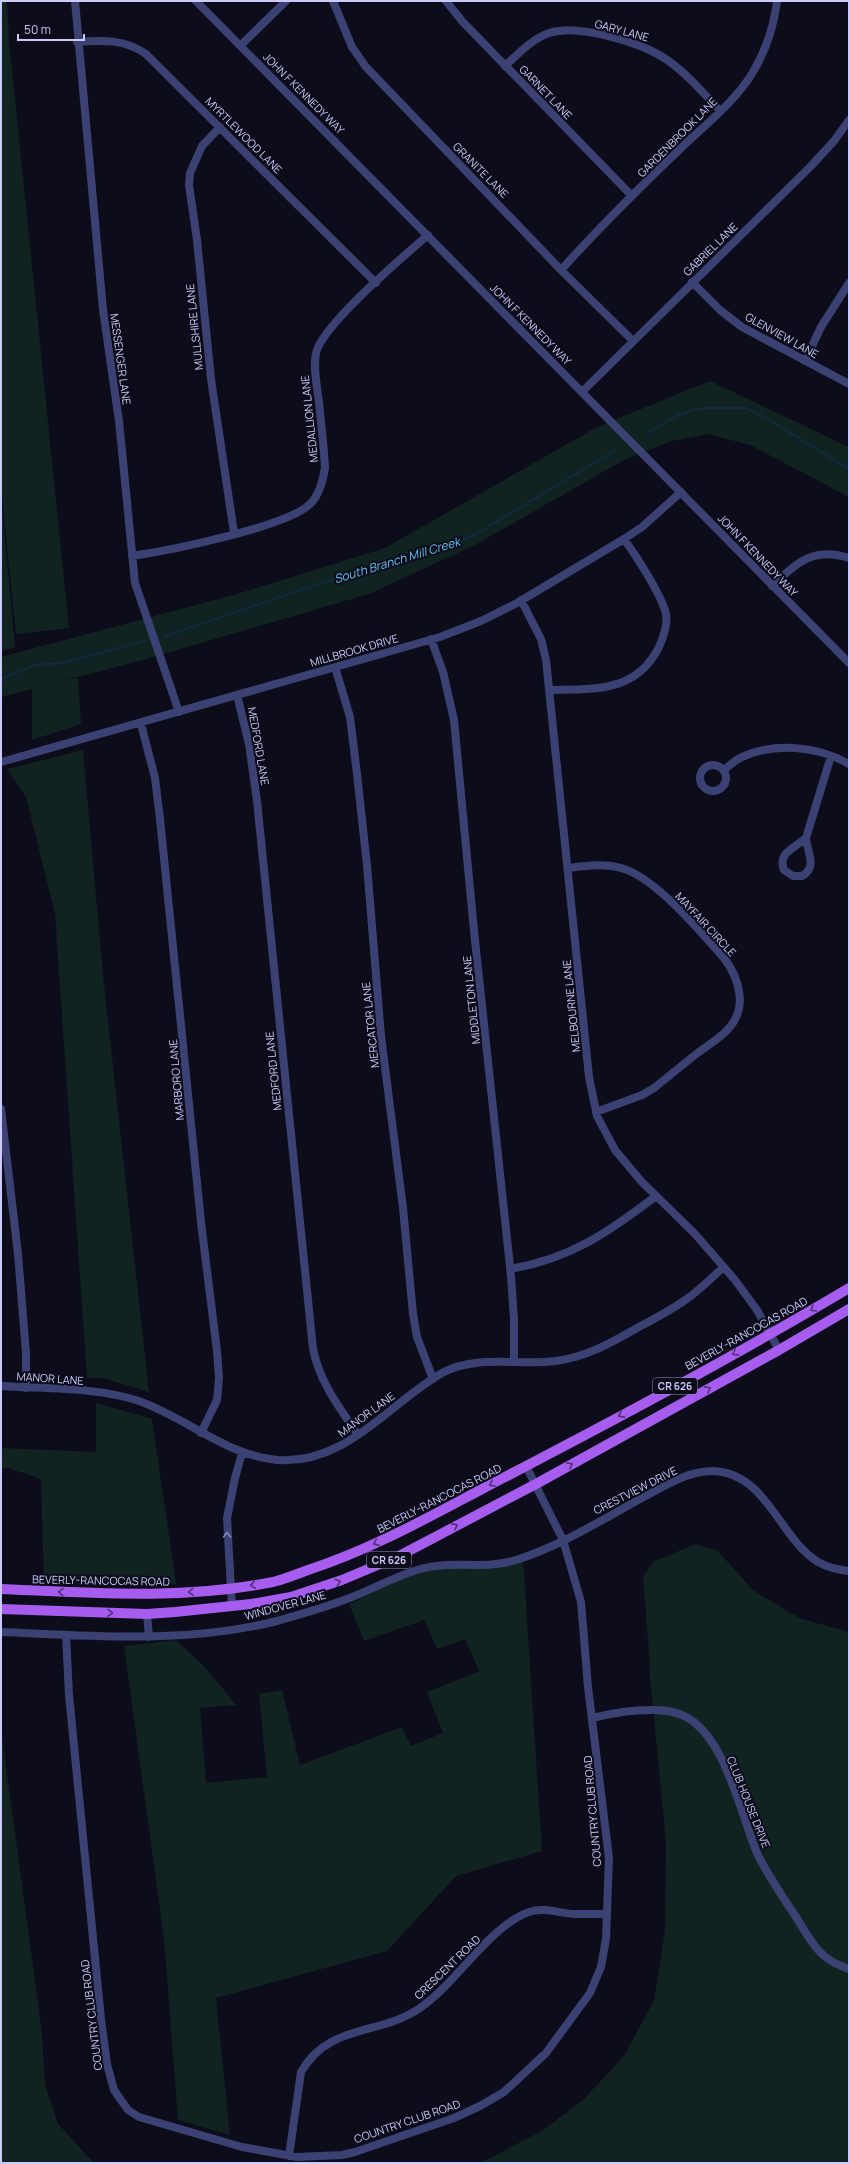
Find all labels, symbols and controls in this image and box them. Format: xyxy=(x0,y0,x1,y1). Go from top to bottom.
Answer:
scale bar xyxy=(18,16,84,42)
street label: GARY LANE xyxy=(593,16,651,44)
text: 50 m xyxy=(24,21,51,38)
street label: JOHN F KENNEDY WAY xyxy=(260,49,348,137)
street label: GARNET LANE xyxy=(516,62,576,122)
street label: MYRTLEWOOD LANE xyxy=(202,93,286,177)
street label: GARDENBROOK LANE xyxy=(634,94,720,180)
street label: GRANITE LANE xyxy=(450,139,512,201)
street label: GABRIEL LANE xyxy=(679,219,741,279)
street label: JOHN F KENNEDY WAY xyxy=(487,280,575,368)
street label: MULLSHIRE LANE xyxy=(182,283,206,371)
street label: GLENVIEW LANE xyxy=(743,309,821,361)
street label: MESSENGER LANE xyxy=(107,312,135,406)
street label: MEDALLION LANE xyxy=(297,375,321,463)
street label: JOHN F KENNEDY WAY xyxy=(715,511,802,600)
water label: South Branch Mill Creek xyxy=(332,532,464,587)
street label: MILLBROOK DRIVE xyxy=(308,630,400,670)
street label: MEDFORD LANE xyxy=(245,706,273,786)
street label: MAYFAIR CIRCLE xyxy=(672,889,740,959)
street label: MIDDLETON LANE xyxy=(459,955,483,1045)
street label: MELBOURNE LANE xyxy=(559,959,583,1053)
street label: MERCATOR LANE xyxy=(358,981,382,1069)
street label: MEDFORD LANE xyxy=(261,1031,285,1111)
street label: MARBORO LANE xyxy=(165,1039,187,1121)
street label: BEVERLY-RANCOCAS ROAD xyxy=(682,1293,810,1373)
one-way arrow xyxy=(810,1304,817,1312)
one-way arrow xyxy=(732,1348,740,1356)
street label: MANOR LANE xyxy=(16,1368,84,1388)
road number: CR 626 xyxy=(653,1378,697,1394)
one-way arrow xyxy=(704,1387,712,1394)
street label: MANOR LANE xyxy=(334,1388,398,1440)
one-way arrow xyxy=(618,1410,625,1418)
street label: BEVERLY-RANCOCAS ROAD xyxy=(374,1460,504,1536)
one-way arrow xyxy=(566,1462,573,1470)
street label: CRESTVIEW DRIVE xyxy=(591,1462,679,1518)
one-way arrow xyxy=(488,1479,496,1487)
one-way arrow xyxy=(451,1523,458,1531)
one-way arrow xyxy=(223,1532,231,1538)
one-way arrow xyxy=(373,1539,380,1547)
road number: CR 626 xyxy=(367,1552,411,1568)
street label: BEVERLY-RANCOCAS ROAD xyxy=(32,1571,170,1589)
one-way arrow xyxy=(334,1578,341,1586)
one-way arrow xyxy=(250,1580,256,1589)
street label: WINDOVER LANE xyxy=(243,1587,327,1623)
one-way arrow xyxy=(58,1588,64,1596)
one-way arrow xyxy=(188,1588,194,1597)
one-way arrow xyxy=(107,1608,113,1617)
street label: CLUB HOUSE DRIVE xyxy=(724,1754,774,1850)
street label: COUNTRY CLUB ROAD xyxy=(580,1755,604,1867)
street label: CRESCENT ROAD xyxy=(411,1931,483,2003)
street label: COUNTRY CLUB ROAD xyxy=(77,1959,105,2071)
street label: COUNTRY CLUB ROAD xyxy=(352,2096,462,2146)

